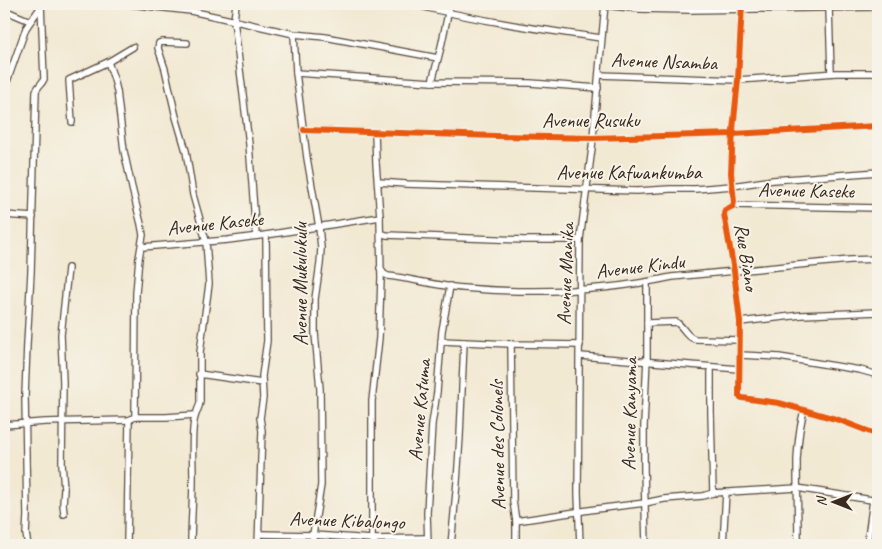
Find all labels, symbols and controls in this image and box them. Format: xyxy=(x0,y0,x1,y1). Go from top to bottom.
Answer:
street label: Avenue Nsamba xyxy=(610,47,719,76)
street label: Avenue Rusuku xyxy=(542,108,641,133)
street label: Avenue Kafwankumba xyxy=(556,160,703,185)
street label: Avenue Kaseke xyxy=(758,177,856,204)
street label: Avenue Kaseke xyxy=(166,206,265,241)
street label: Avenue Mukulukulu xyxy=(288,221,313,346)
street label: Avenue Manika xyxy=(551,221,580,326)
street label: Rue Biano xyxy=(729,222,764,294)
street label: Avenue Kindu xyxy=(594,248,687,284)
street label: Avenue Katuma xyxy=(403,356,437,462)
street label: Avenue Kanyama xyxy=(616,356,643,471)
street label: Avenue des Colonels xyxy=(484,378,511,510)
north arrow xyxy=(810,476,860,526)
text: N xyxy=(813,495,830,506)
street label: Avenue Kibalongo xyxy=(289,506,406,535)

